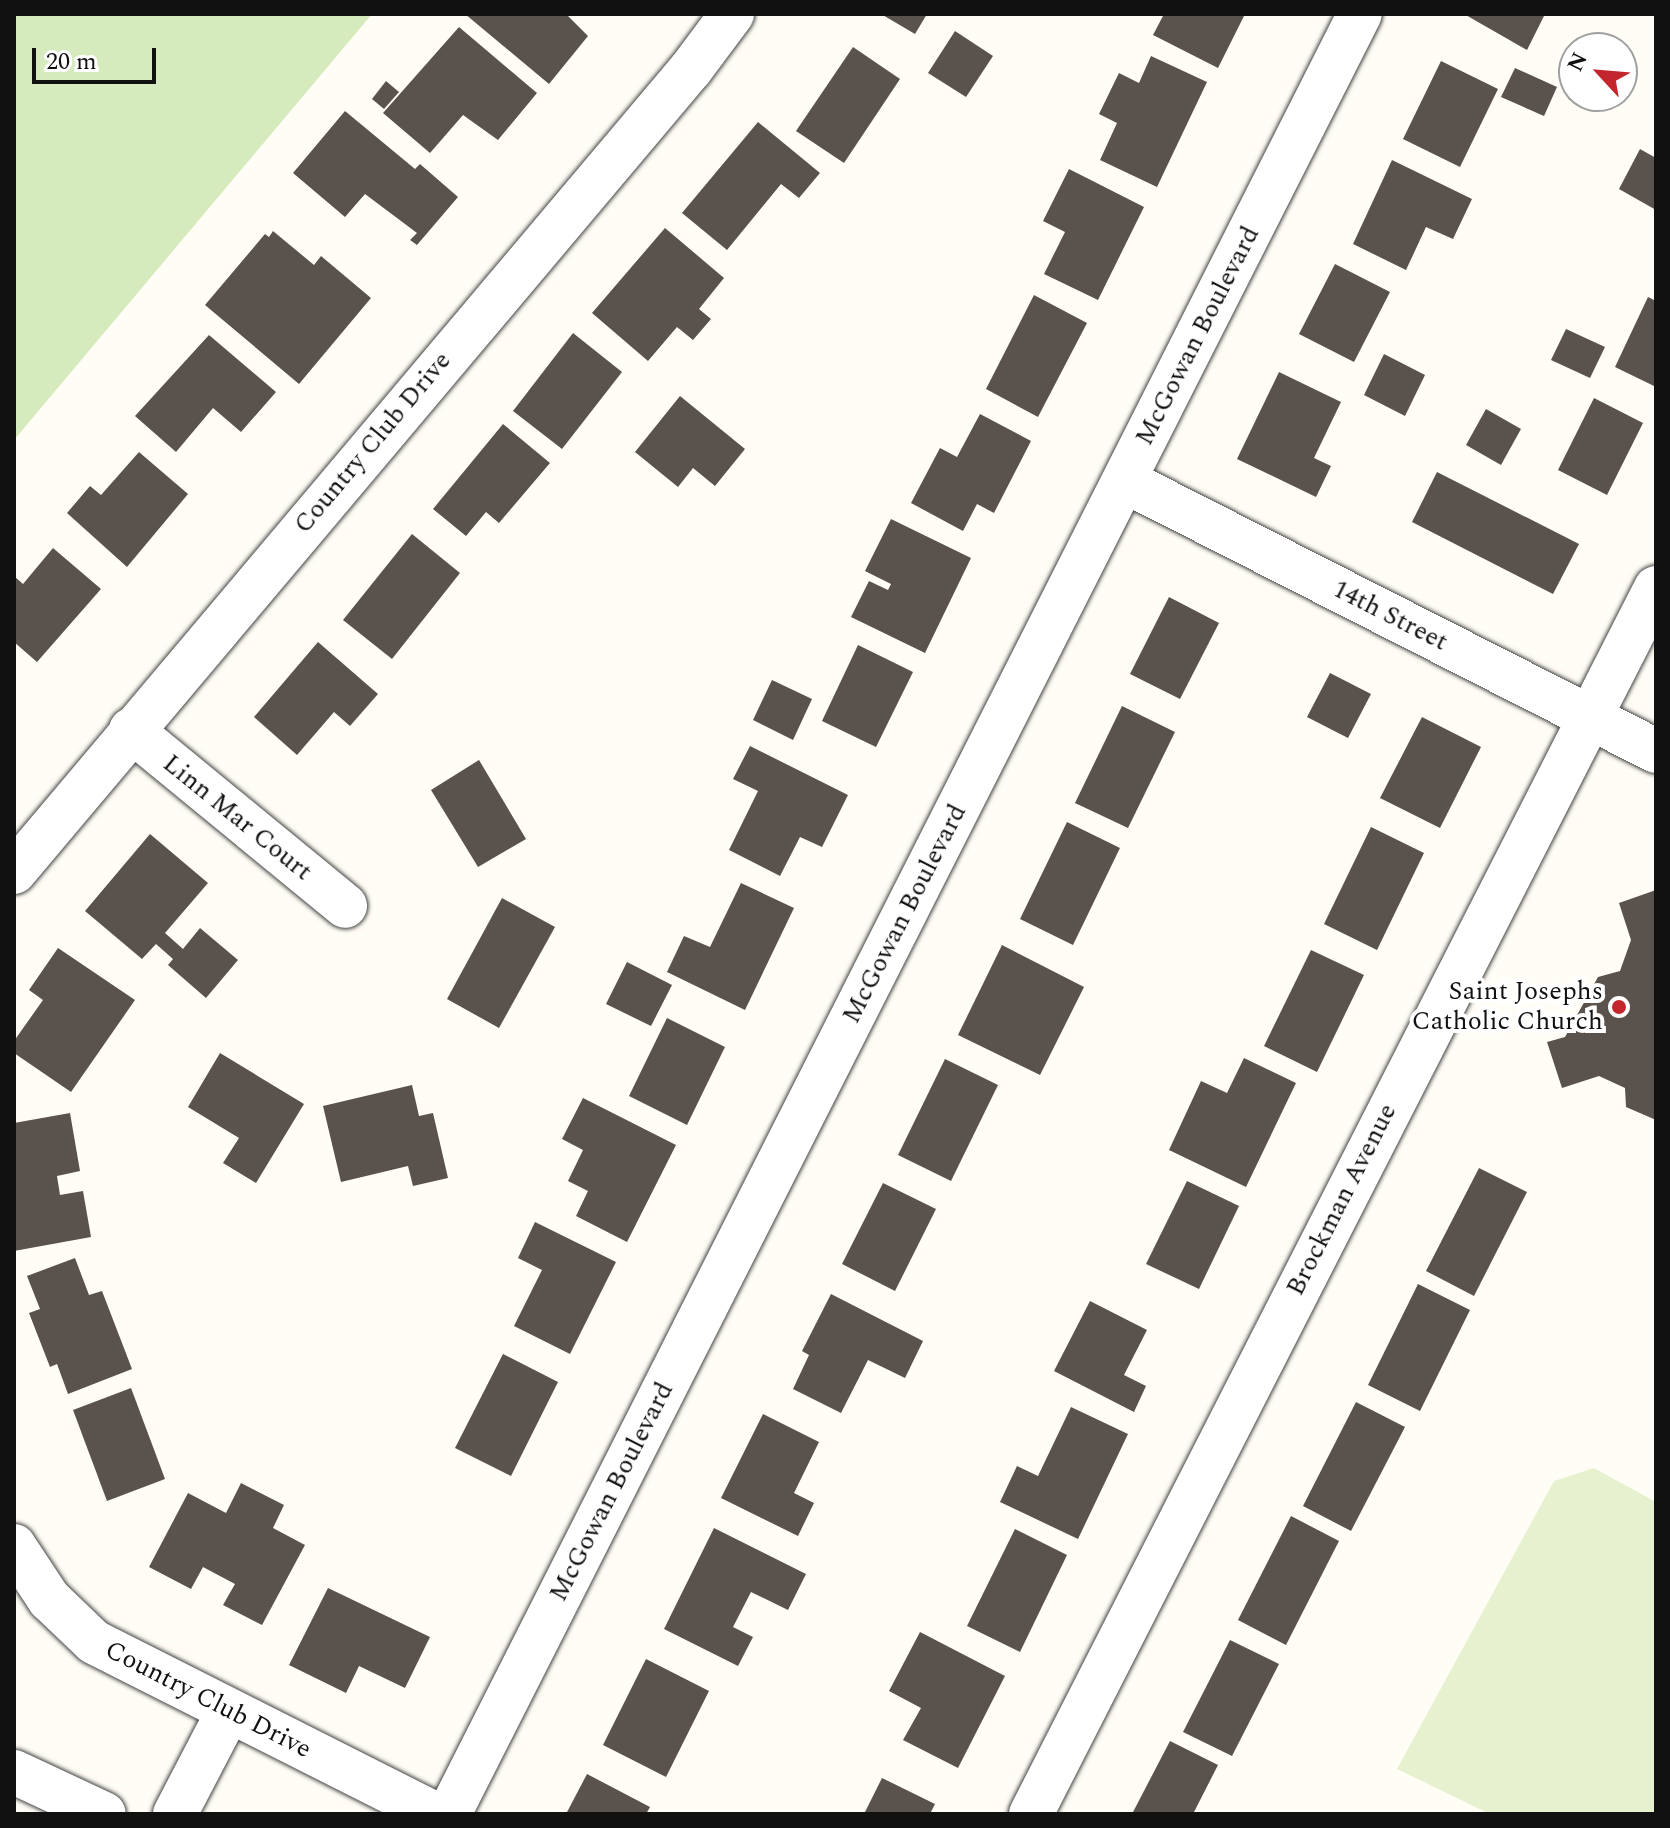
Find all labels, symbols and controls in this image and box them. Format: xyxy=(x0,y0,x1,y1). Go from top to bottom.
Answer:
scale bar xyxy=(36,32,160,82)
north arrow xyxy=(1558,32,1638,112)
text: 20 m xyxy=(46,44,97,80)
text: N xyxy=(1559,47,1597,77)
street label: McGowan Boulevard xyxy=(1129,221,1267,451)
street label: Country Club Drive xyxy=(288,346,458,540)
street label: 14th Street xyxy=(1327,574,1453,658)
street label: Linn Mar Court xyxy=(156,748,318,888)
street label: McGowan Boulevard xyxy=(836,799,974,1029)
place label: Saint Josephs Catholic Church xyxy=(1412,976,1603,1038)
marker: Saint Josephs Catholic Church xyxy=(1610,998,1628,1016)
street label: Brockman Avenue xyxy=(1280,1099,1404,1301)
street label: McGowan Boulevard xyxy=(543,1377,681,1607)
street label: Country Club Drive xyxy=(100,1635,316,1765)

